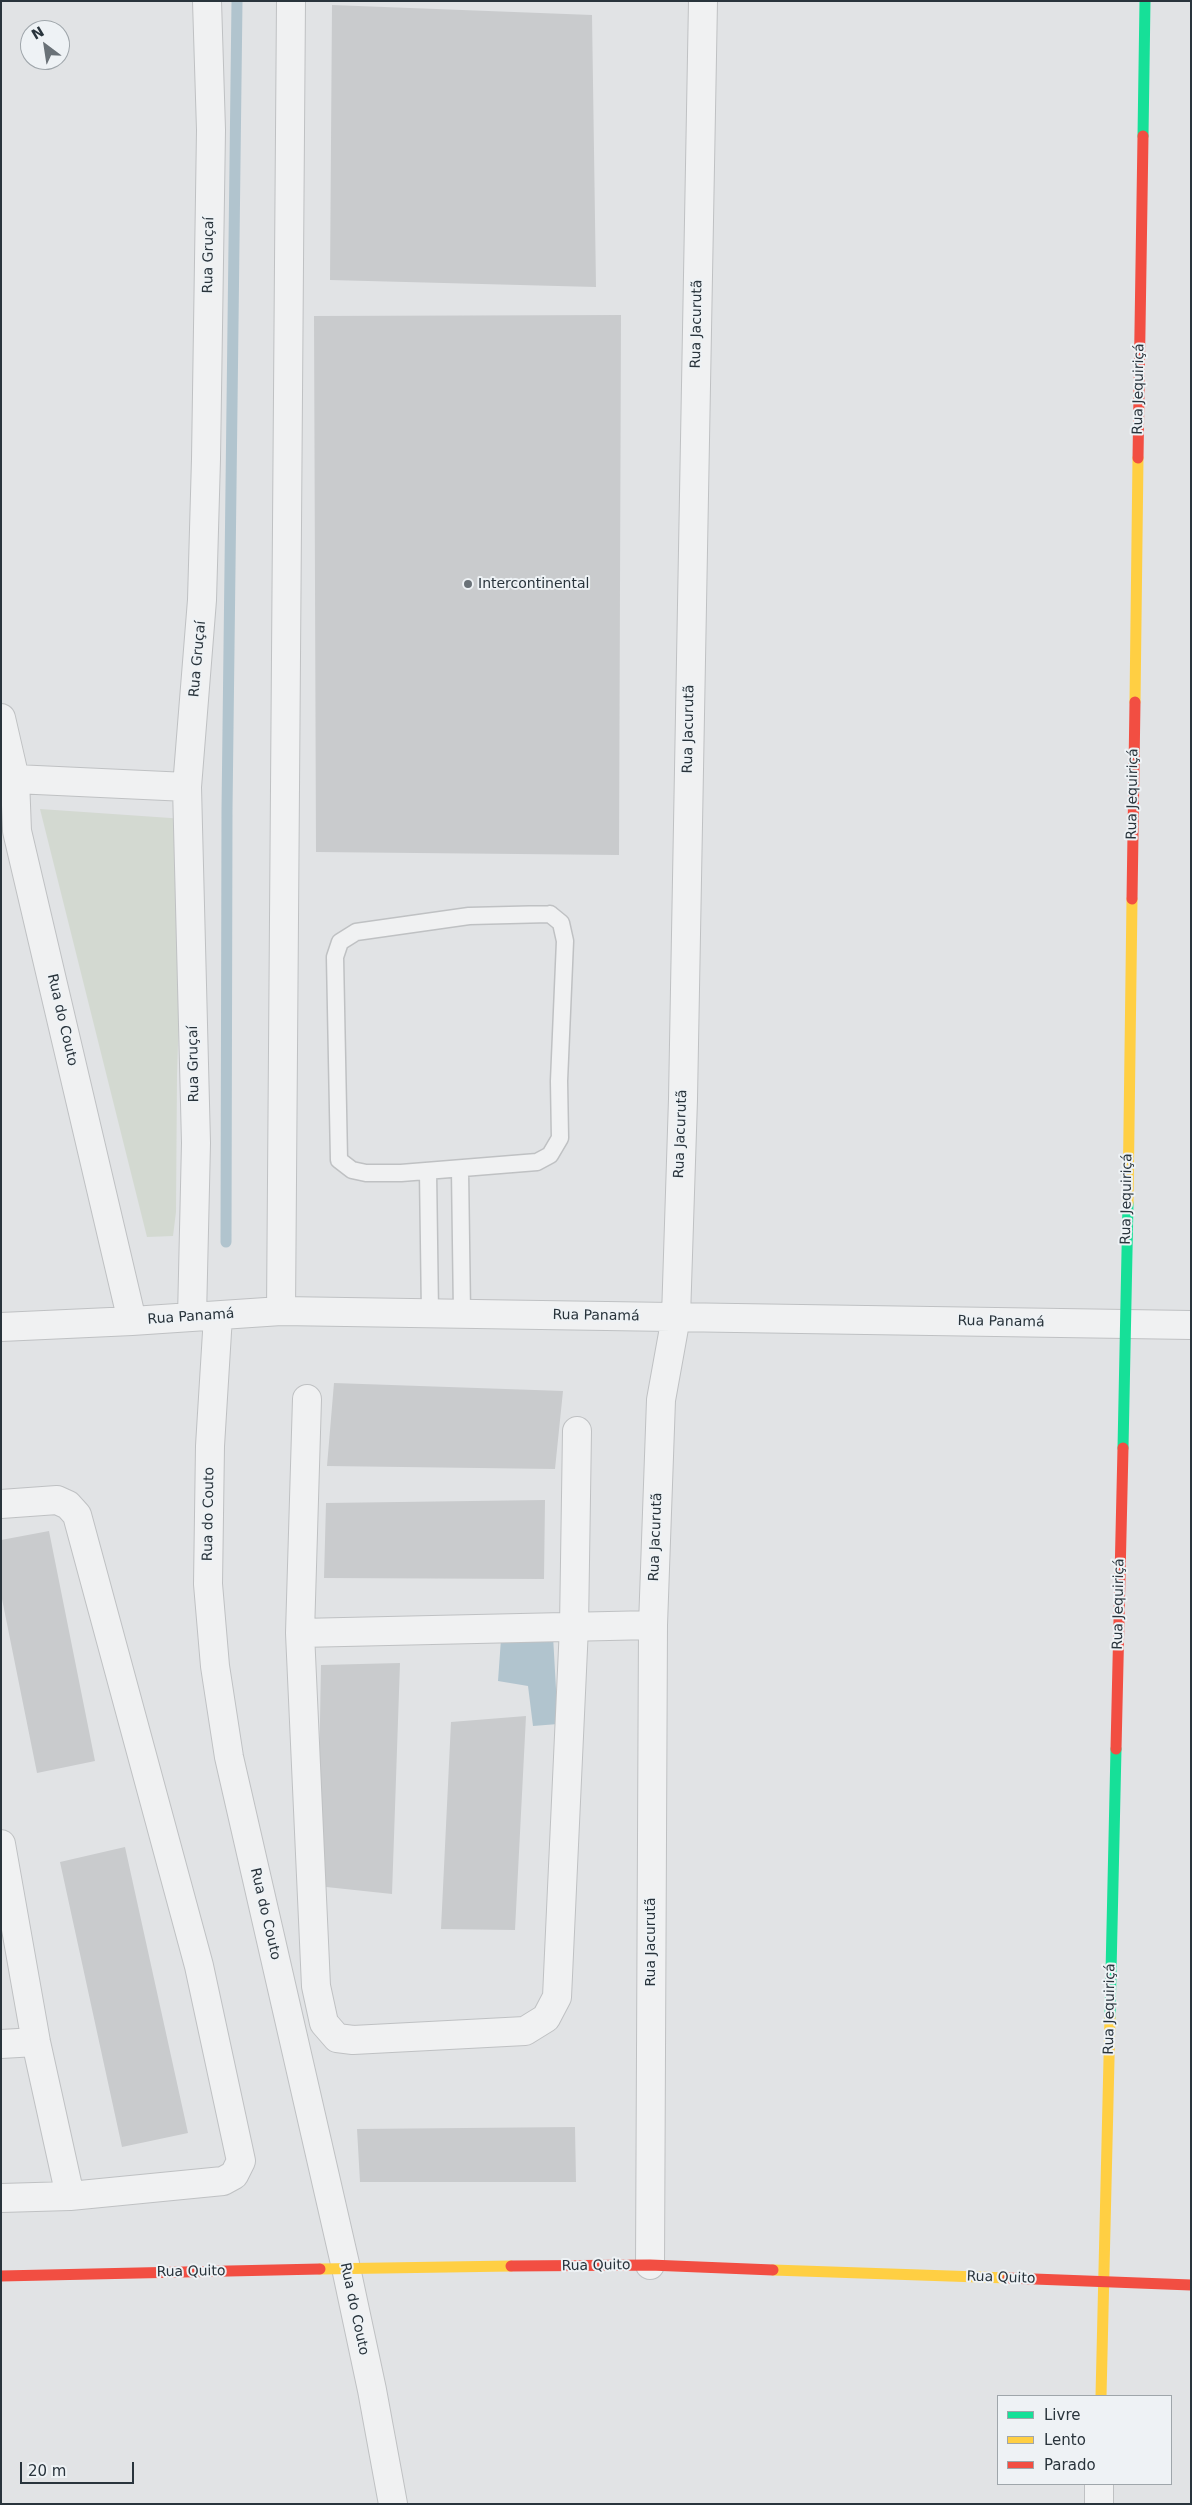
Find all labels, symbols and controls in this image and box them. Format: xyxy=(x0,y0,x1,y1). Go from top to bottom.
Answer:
north arrow xyxy=(20,20,70,70)
text: N xyxy=(29,23,47,43)
street label: Rua Gruçaí xyxy=(200,217,218,293)
street label: Rua Jacurutã xyxy=(688,279,706,369)
street label: Rua Jequiriçá xyxy=(1130,343,1148,435)
place label: Intercontinental xyxy=(478,576,589,592)
marker: Intercontinental xyxy=(462,578,474,590)
street label: Rua Gruçaí xyxy=(186,620,210,698)
street label: Rua Jacurutã xyxy=(680,684,698,774)
street label: Rua Jequiriçá xyxy=(1124,748,1142,840)
street label: Rua do Couto xyxy=(43,972,81,1068)
street label: Rua Gruçaí xyxy=(185,1026,203,1102)
street label: Rua Jacurutã xyxy=(671,1089,691,1179)
street label: Rua Jequiriçá xyxy=(1118,1153,1136,1245)
street label: Rua Panamá xyxy=(147,1306,235,1328)
street label: Rua Panamá xyxy=(552,1307,640,1325)
street label: Rua Panamá xyxy=(957,1313,1045,1331)
street label: Rua do Couto xyxy=(200,1467,218,1561)
street label: Rua Jacurutã xyxy=(646,1492,666,1582)
street label: Rua Jequiriçá xyxy=(1110,1558,1128,1650)
street label: Rua do Couto xyxy=(246,1866,284,1962)
street label: Rua Jacurutã xyxy=(643,1898,659,1986)
street label: Rua Jequiriçá xyxy=(1101,1963,1119,2055)
street label: Rua Quito xyxy=(561,2257,631,2275)
street label: Rua do Couto xyxy=(336,2261,372,2357)
street label: Rua Quito xyxy=(156,2263,226,2281)
street label: Rua Quito xyxy=(966,2268,1036,2288)
legend xyxy=(997,2395,1172,2485)
text: Livre xyxy=(1044,2406,1080,2424)
text: Lento xyxy=(1044,2431,1086,2449)
scale bar xyxy=(22,2452,136,2484)
text: Parado xyxy=(1044,2456,1096,2474)
text: 20 m xyxy=(28,2462,66,2480)

